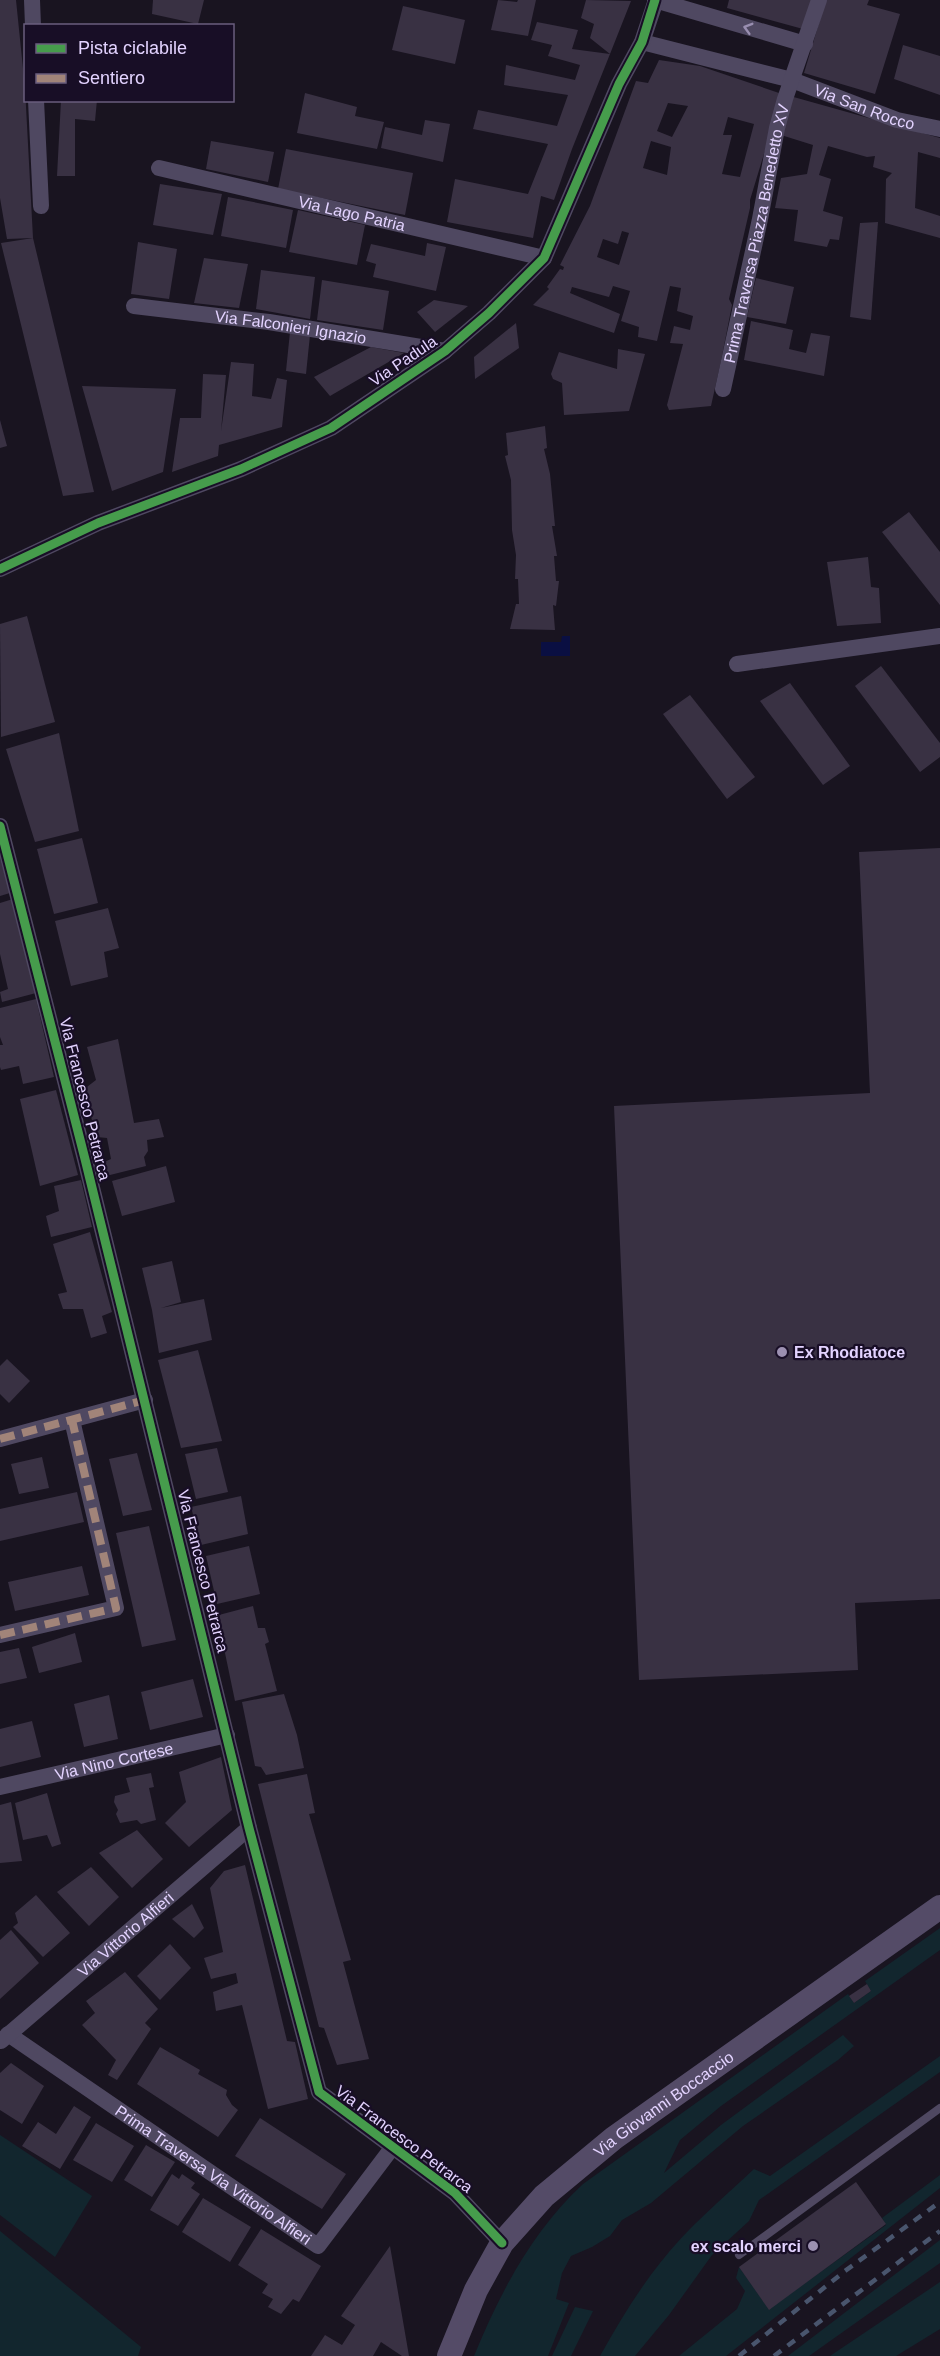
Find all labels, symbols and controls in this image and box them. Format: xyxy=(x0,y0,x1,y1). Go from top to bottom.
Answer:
one-way arrow xyxy=(744,23,754,35)
legend xyxy=(24,24,234,102)
text: Pista ciclabile xyxy=(78,38,187,58)
text: Sentiero xyxy=(78,68,145,88)
street label: Via San Rocco xyxy=(812,81,916,132)
street label: Prima Traversa Piazza Benedetto XV xyxy=(720,102,792,365)
street label: Via Lago Patria xyxy=(297,192,407,234)
street label: Via Falconieri Ignazio xyxy=(214,307,368,346)
street label: Via Padula xyxy=(366,332,440,390)
street label: Via Francesco Petrarca xyxy=(57,1016,113,1182)
place label: Ex Rhodiatoce xyxy=(794,1344,905,1361)
marker: Ex Rhodiatoce xyxy=(775,1345,789,1359)
street label: Via Francesco Petrarca xyxy=(175,1488,231,1654)
street label: Via Nino Cortese xyxy=(53,1739,175,1783)
street label: Via Vittorio Alfieri xyxy=(74,1888,177,1980)
street label: Via Giovanni Boccaccio xyxy=(590,2048,736,2160)
street label: Via Francesco Petrarca xyxy=(332,2082,476,2196)
street label: Prima Traversa Via Vittorio Alfieri xyxy=(112,2102,315,2247)
place label: ex scalo merci xyxy=(691,2238,801,2255)
marker: ex scalo merci xyxy=(806,2239,820,2253)

